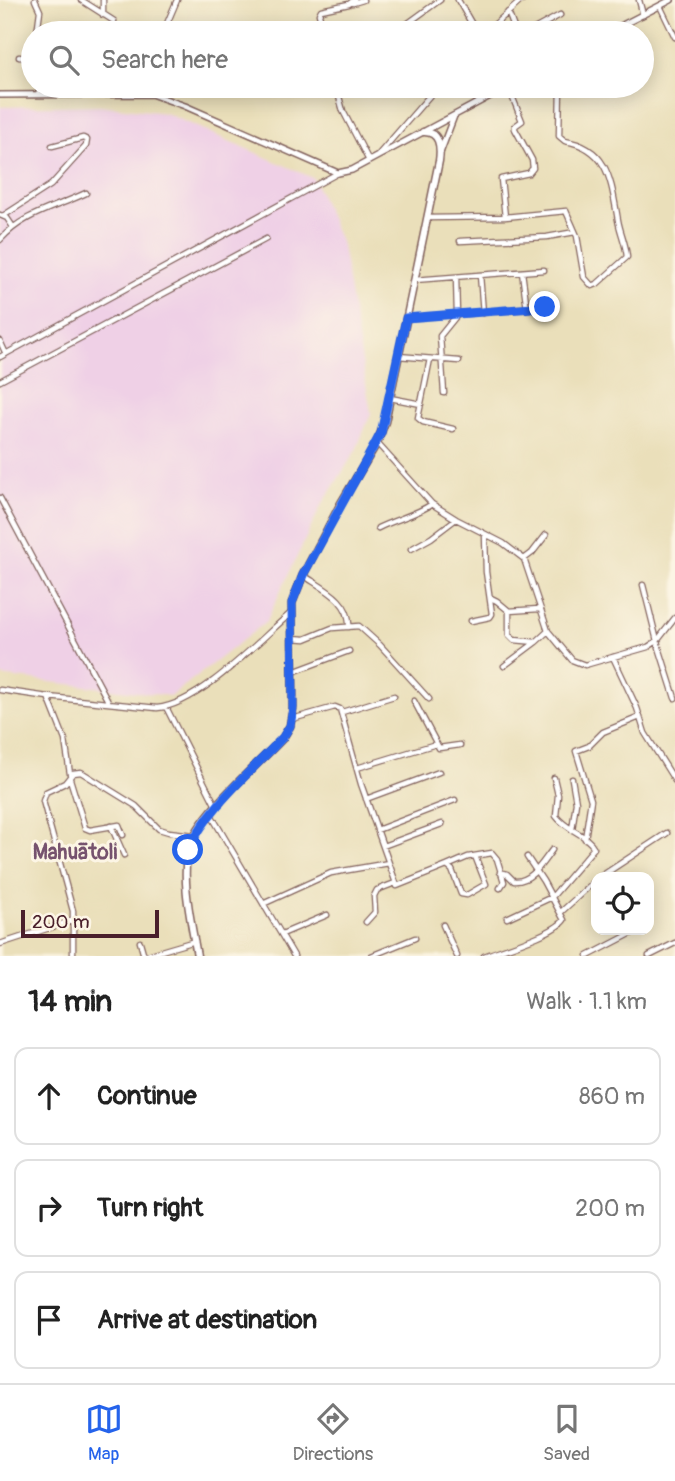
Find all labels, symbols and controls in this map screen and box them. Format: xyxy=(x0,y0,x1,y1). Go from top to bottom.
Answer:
search box xyxy=(21,21,654,98)
icon: search xyxy=(45,41,83,79)
text: Search here xyxy=(101,44,228,76)
route end xyxy=(529,291,560,322)
route start xyxy=(172,834,203,865)
district label: Mahuātoli xyxy=(33,839,118,866)
map controls xyxy=(591,872,654,935)
button: locate xyxy=(591,872,654,935)
scale bar xyxy=(21,907,159,939)
text: 200 m xyxy=(32,910,90,934)
text: 14 min xyxy=(28,983,112,1020)
text: Walk · 1.1 km xyxy=(526,987,647,1016)
icon: ahead xyxy=(30,1077,68,1115)
text: Continue xyxy=(97,1080,197,1112)
text: 860 m xyxy=(579,1082,645,1111)
icon: right xyxy=(30,1189,68,1227)
text: Turn right xyxy=(97,1192,203,1224)
text: 200 m xyxy=(575,1194,645,1223)
icon: arrive xyxy=(30,1301,68,1339)
text: Arrive at destination xyxy=(97,1304,317,1336)
tab: Map xyxy=(85,1400,123,1466)
tab: Directions xyxy=(293,1400,373,1466)
tab: Saved xyxy=(543,1400,590,1466)

